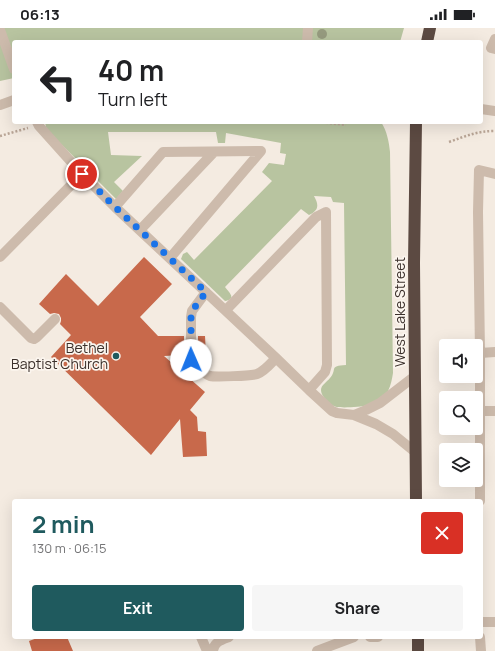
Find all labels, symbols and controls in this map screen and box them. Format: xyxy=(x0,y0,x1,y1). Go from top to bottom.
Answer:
text: 06:13 xyxy=(20,4,60,25)
text: 40 m xyxy=(98,51,164,89)
icon: left xyxy=(32,56,84,108)
text: Turn left xyxy=(98,87,168,111)
pin xyxy=(65,157,99,191)
icon: arrive xyxy=(71,163,93,185)
street label: West Lake Street xyxy=(390,257,409,367)
place label: Bethel Baptist Church xyxy=(11,338,108,373)
position arrow xyxy=(170,339,212,381)
map controls xyxy=(439,339,483,487)
button: sound xyxy=(439,339,483,383)
marker: Bethel Baptist Church xyxy=(111,351,121,361)
button: search xyxy=(439,391,483,435)
button: layers xyxy=(439,443,483,487)
text: 2 min xyxy=(32,507,94,540)
button: close xyxy=(421,512,463,554)
text: 130 m · 06:15 xyxy=(32,539,106,557)
button: Exit xyxy=(32,585,244,631)
button: Share xyxy=(252,585,463,631)

